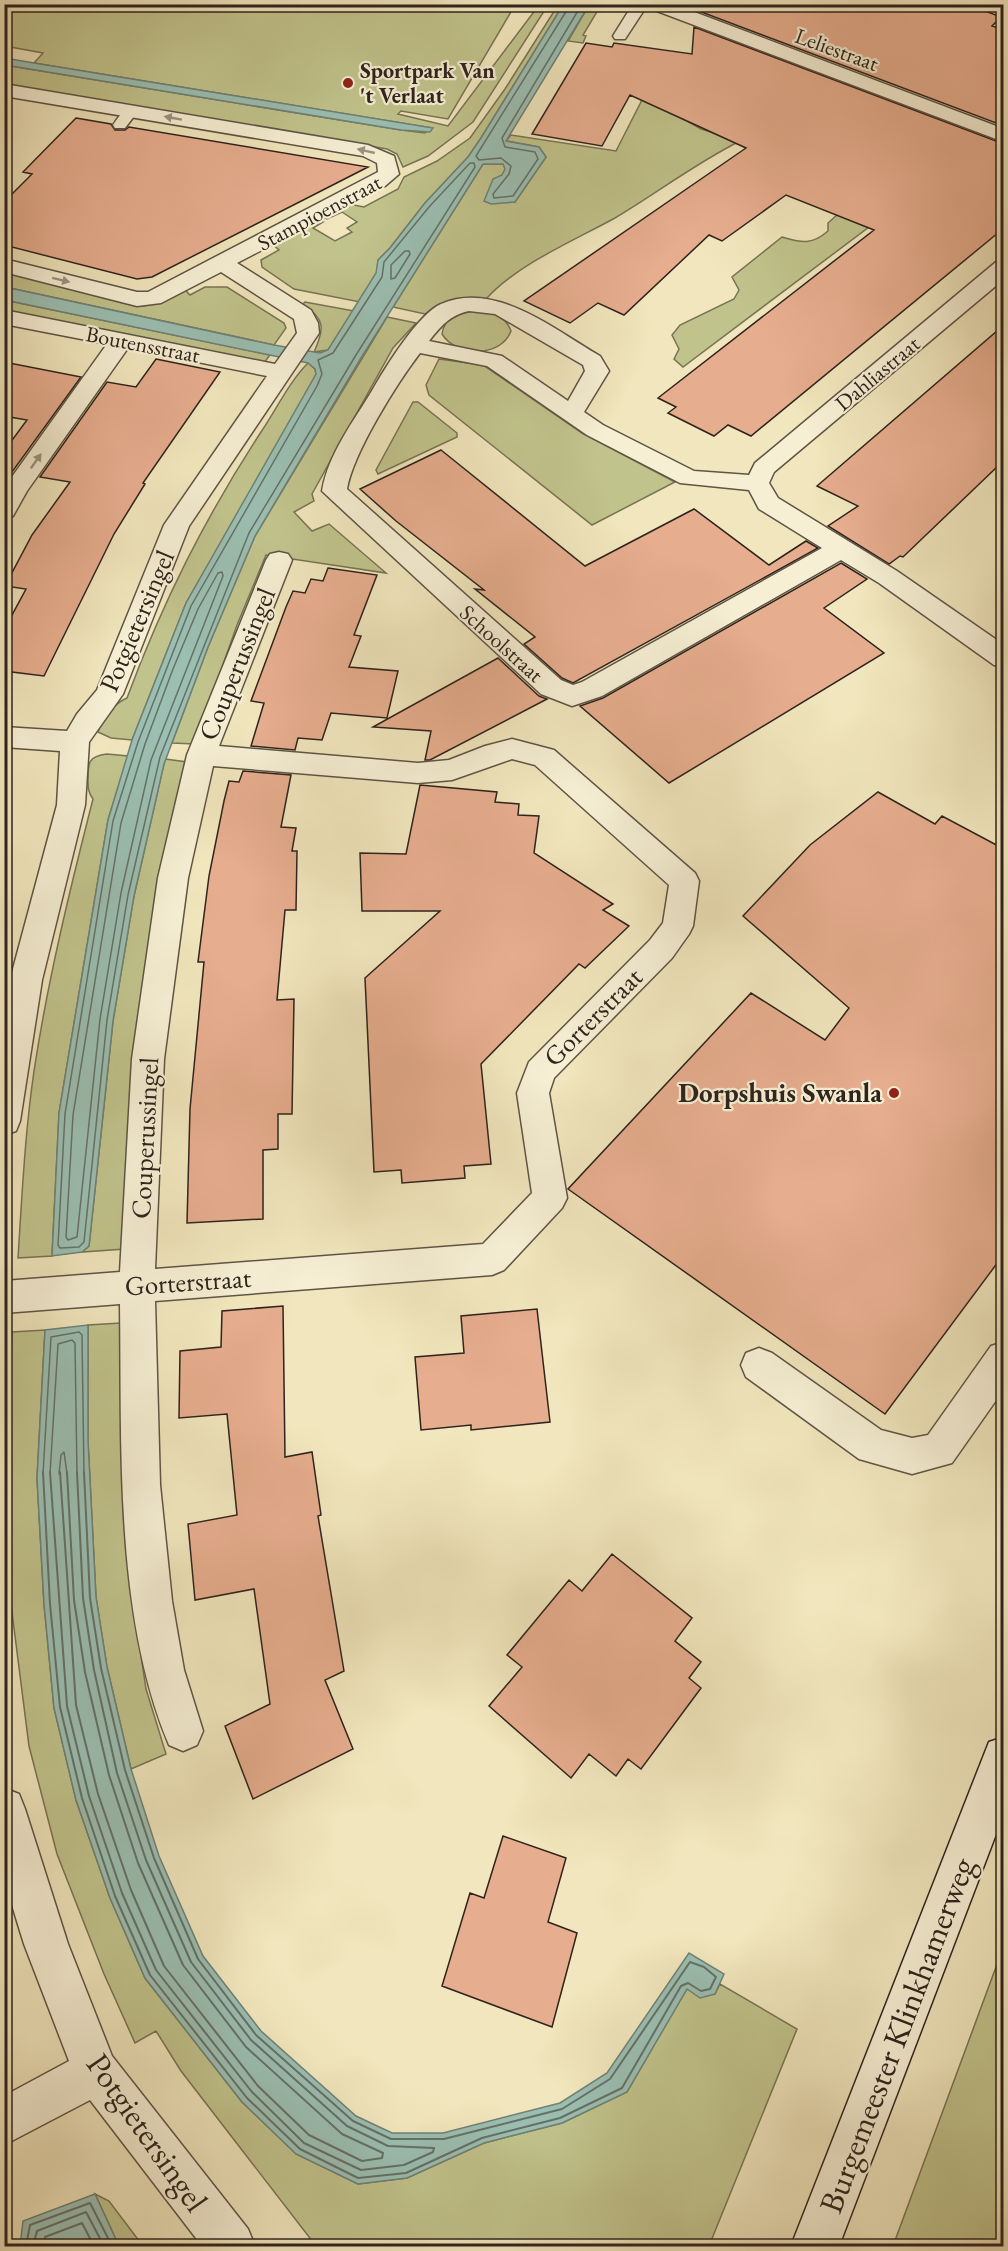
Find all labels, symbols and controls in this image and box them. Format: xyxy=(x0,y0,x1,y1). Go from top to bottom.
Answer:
street label: Leliestraat xyxy=(791,21,883,78)
place label: Sportpark Van 't Verlaat xyxy=(360,56,495,110)
marker: Sportpark Van 't Verlaat xyxy=(341,76,355,90)
one-way arrow xyxy=(164,114,183,123)
one-way arrow xyxy=(356,146,375,156)
street label: Stampioenstraat xyxy=(252,167,386,257)
one-way arrow xyxy=(52,275,70,285)
street label: Boutensstraat xyxy=(83,319,202,370)
street label: Dahliastraat xyxy=(829,329,926,417)
one-way arrow xyxy=(30,453,42,469)
street label: Potgietersingel xyxy=(91,545,182,697)
street label: Couperussingel xyxy=(190,582,283,745)
street label: Schoolstraat xyxy=(454,598,550,689)
street label: Gorterstraat xyxy=(536,959,650,1074)
street label: Couperussingel xyxy=(123,1056,166,1220)
place label: Dorpshuis Swanla xyxy=(678,1075,882,1110)
marker: Dorpshuis Swanla xyxy=(887,1086,901,1100)
street label: Gorterstraat xyxy=(124,1260,253,1303)
street label: Burgemeester Klinkhamerweg xyxy=(809,1851,984,2219)
street label: Potgietersingel xyxy=(77,2045,218,2220)

